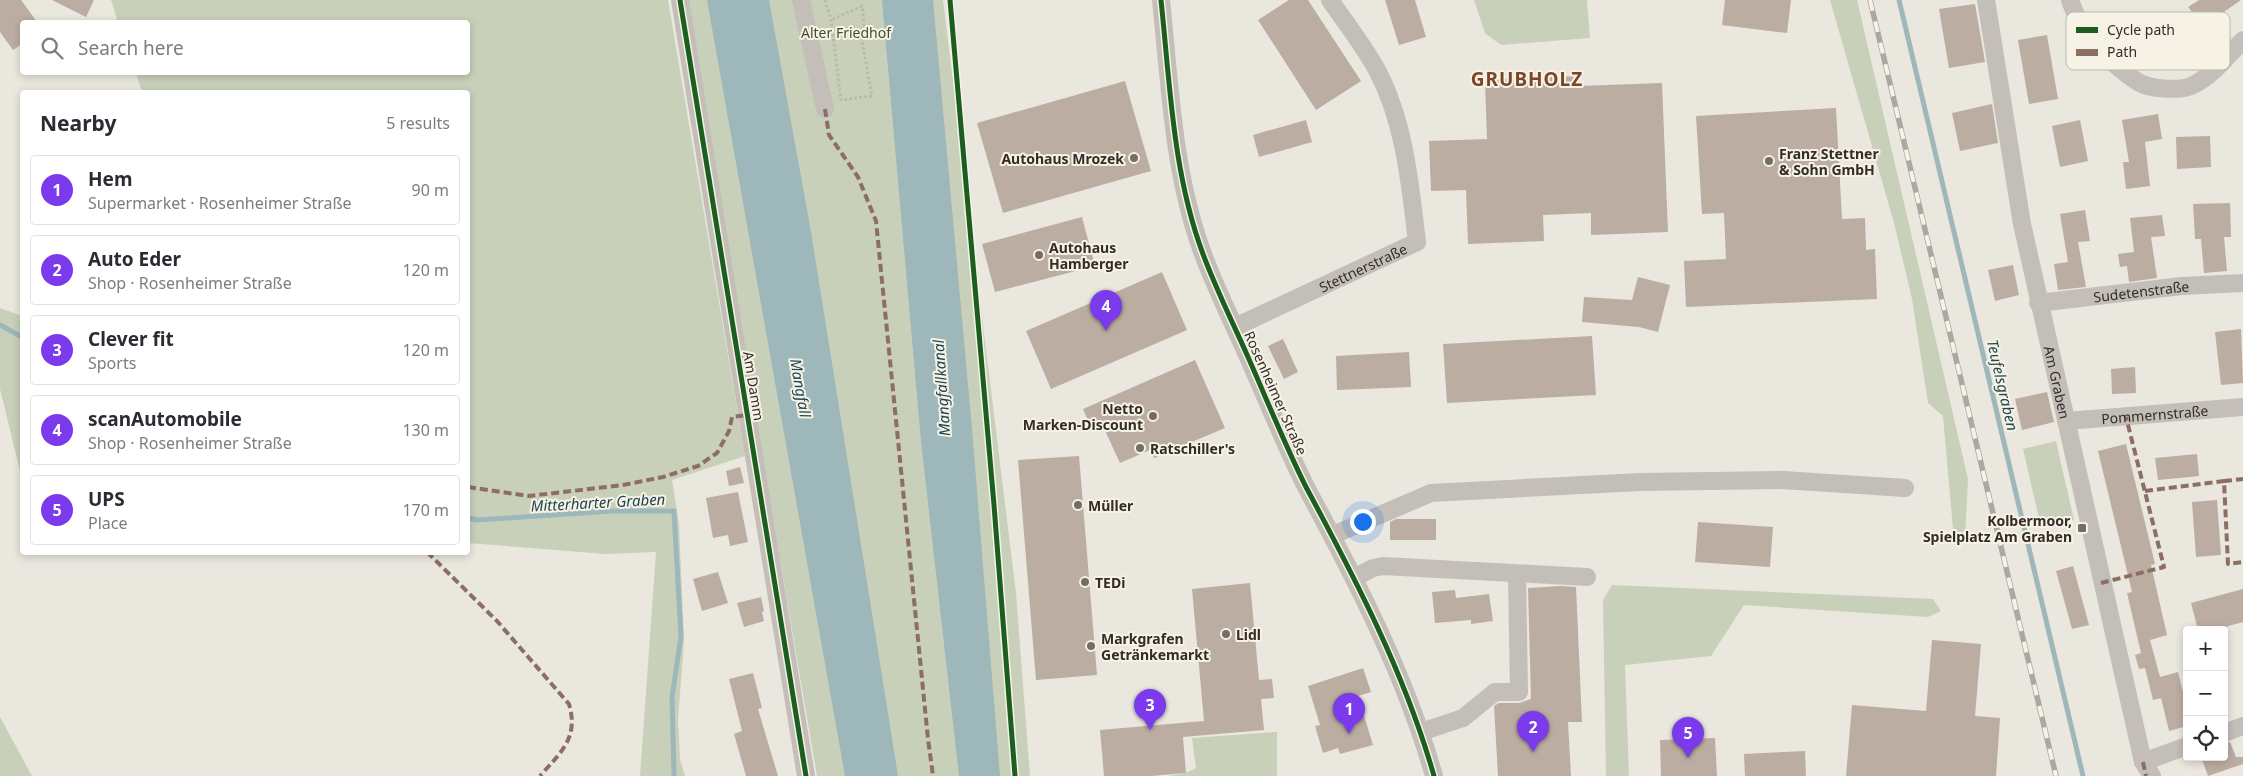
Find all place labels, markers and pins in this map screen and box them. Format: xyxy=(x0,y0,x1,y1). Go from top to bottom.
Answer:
place label: Franz Stettner & Sohn GmbH xyxy=(1779,144,1879,179)
place label: Autohaus Mrozek xyxy=(1001,149,1124,168)
marker: Autohaus Mrozek xyxy=(1128,152,1140,164)
marker: Franz Stettner & Sohn GmbH xyxy=(1763,155,1775,167)
place label: Autohaus Hamberger xyxy=(1049,238,1129,273)
marker: Autohaus Hamberger xyxy=(1033,249,1045,261)
pin: 4 xyxy=(1090,290,1122,331)
place label: Netto Marken-Discount xyxy=(1023,399,1143,434)
marker: Netto Marken-Discount xyxy=(1147,410,1159,422)
place label: Ratschiller's xyxy=(1150,439,1235,458)
marker: Ratschiller's xyxy=(1134,442,1146,454)
place label: Müller xyxy=(1088,496,1134,515)
marker: Müller xyxy=(1072,499,1084,511)
place label: Kolbermoor, Spielplatz Am Graben xyxy=(1923,511,2072,546)
marker: Kolbermoor, Spielplatz Am Graben xyxy=(2076,522,2088,534)
place label: TEDi xyxy=(1095,573,1125,592)
marker: TEDi xyxy=(1079,576,1091,588)
place label: Lidl xyxy=(1236,625,1261,644)
marker: Lidl xyxy=(1220,628,1232,640)
place label: Markgrafen Getränkemarkt xyxy=(1101,629,1209,664)
marker: Markgrafen Getränkemarkt xyxy=(1085,640,1097,652)
pin: 3 xyxy=(1134,689,1166,730)
pin: 1 xyxy=(1333,693,1365,734)
pin: 2 xyxy=(1517,711,1549,752)
pin: 5 xyxy=(1672,717,1704,758)

